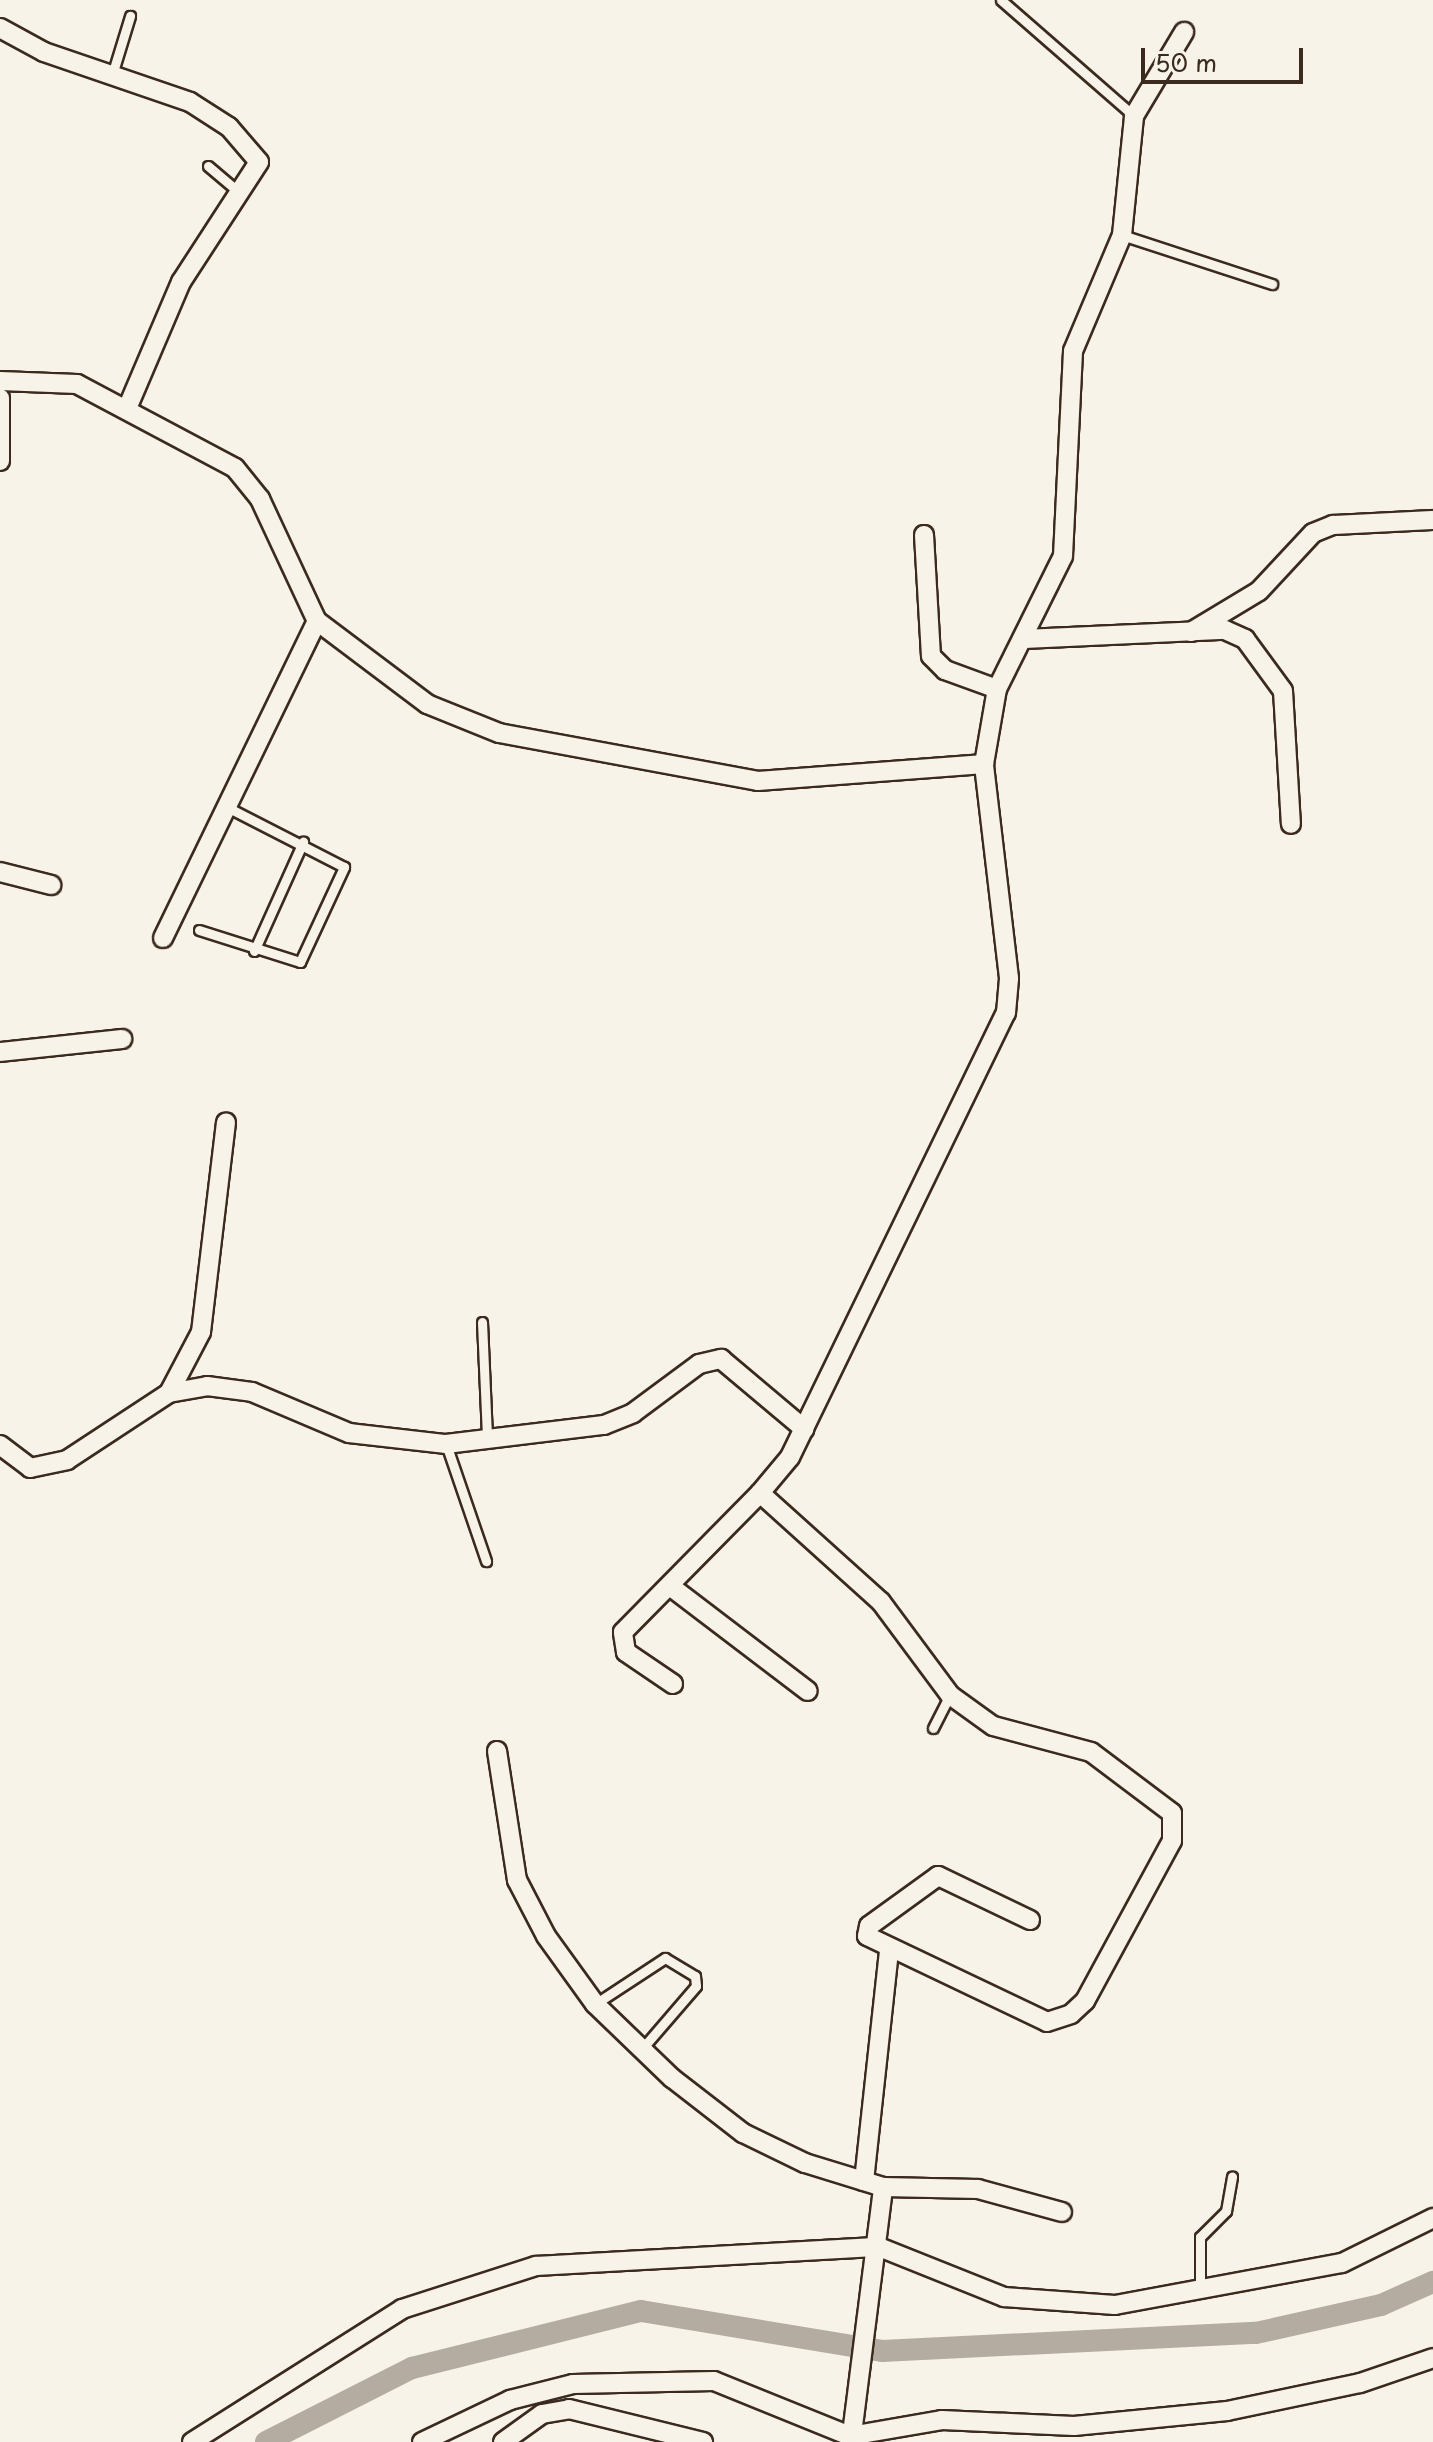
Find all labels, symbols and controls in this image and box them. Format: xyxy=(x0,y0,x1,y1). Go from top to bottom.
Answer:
scale bar xyxy=(1145,32,1307,82)
text: 50 m xyxy=(1155,44,1217,80)

